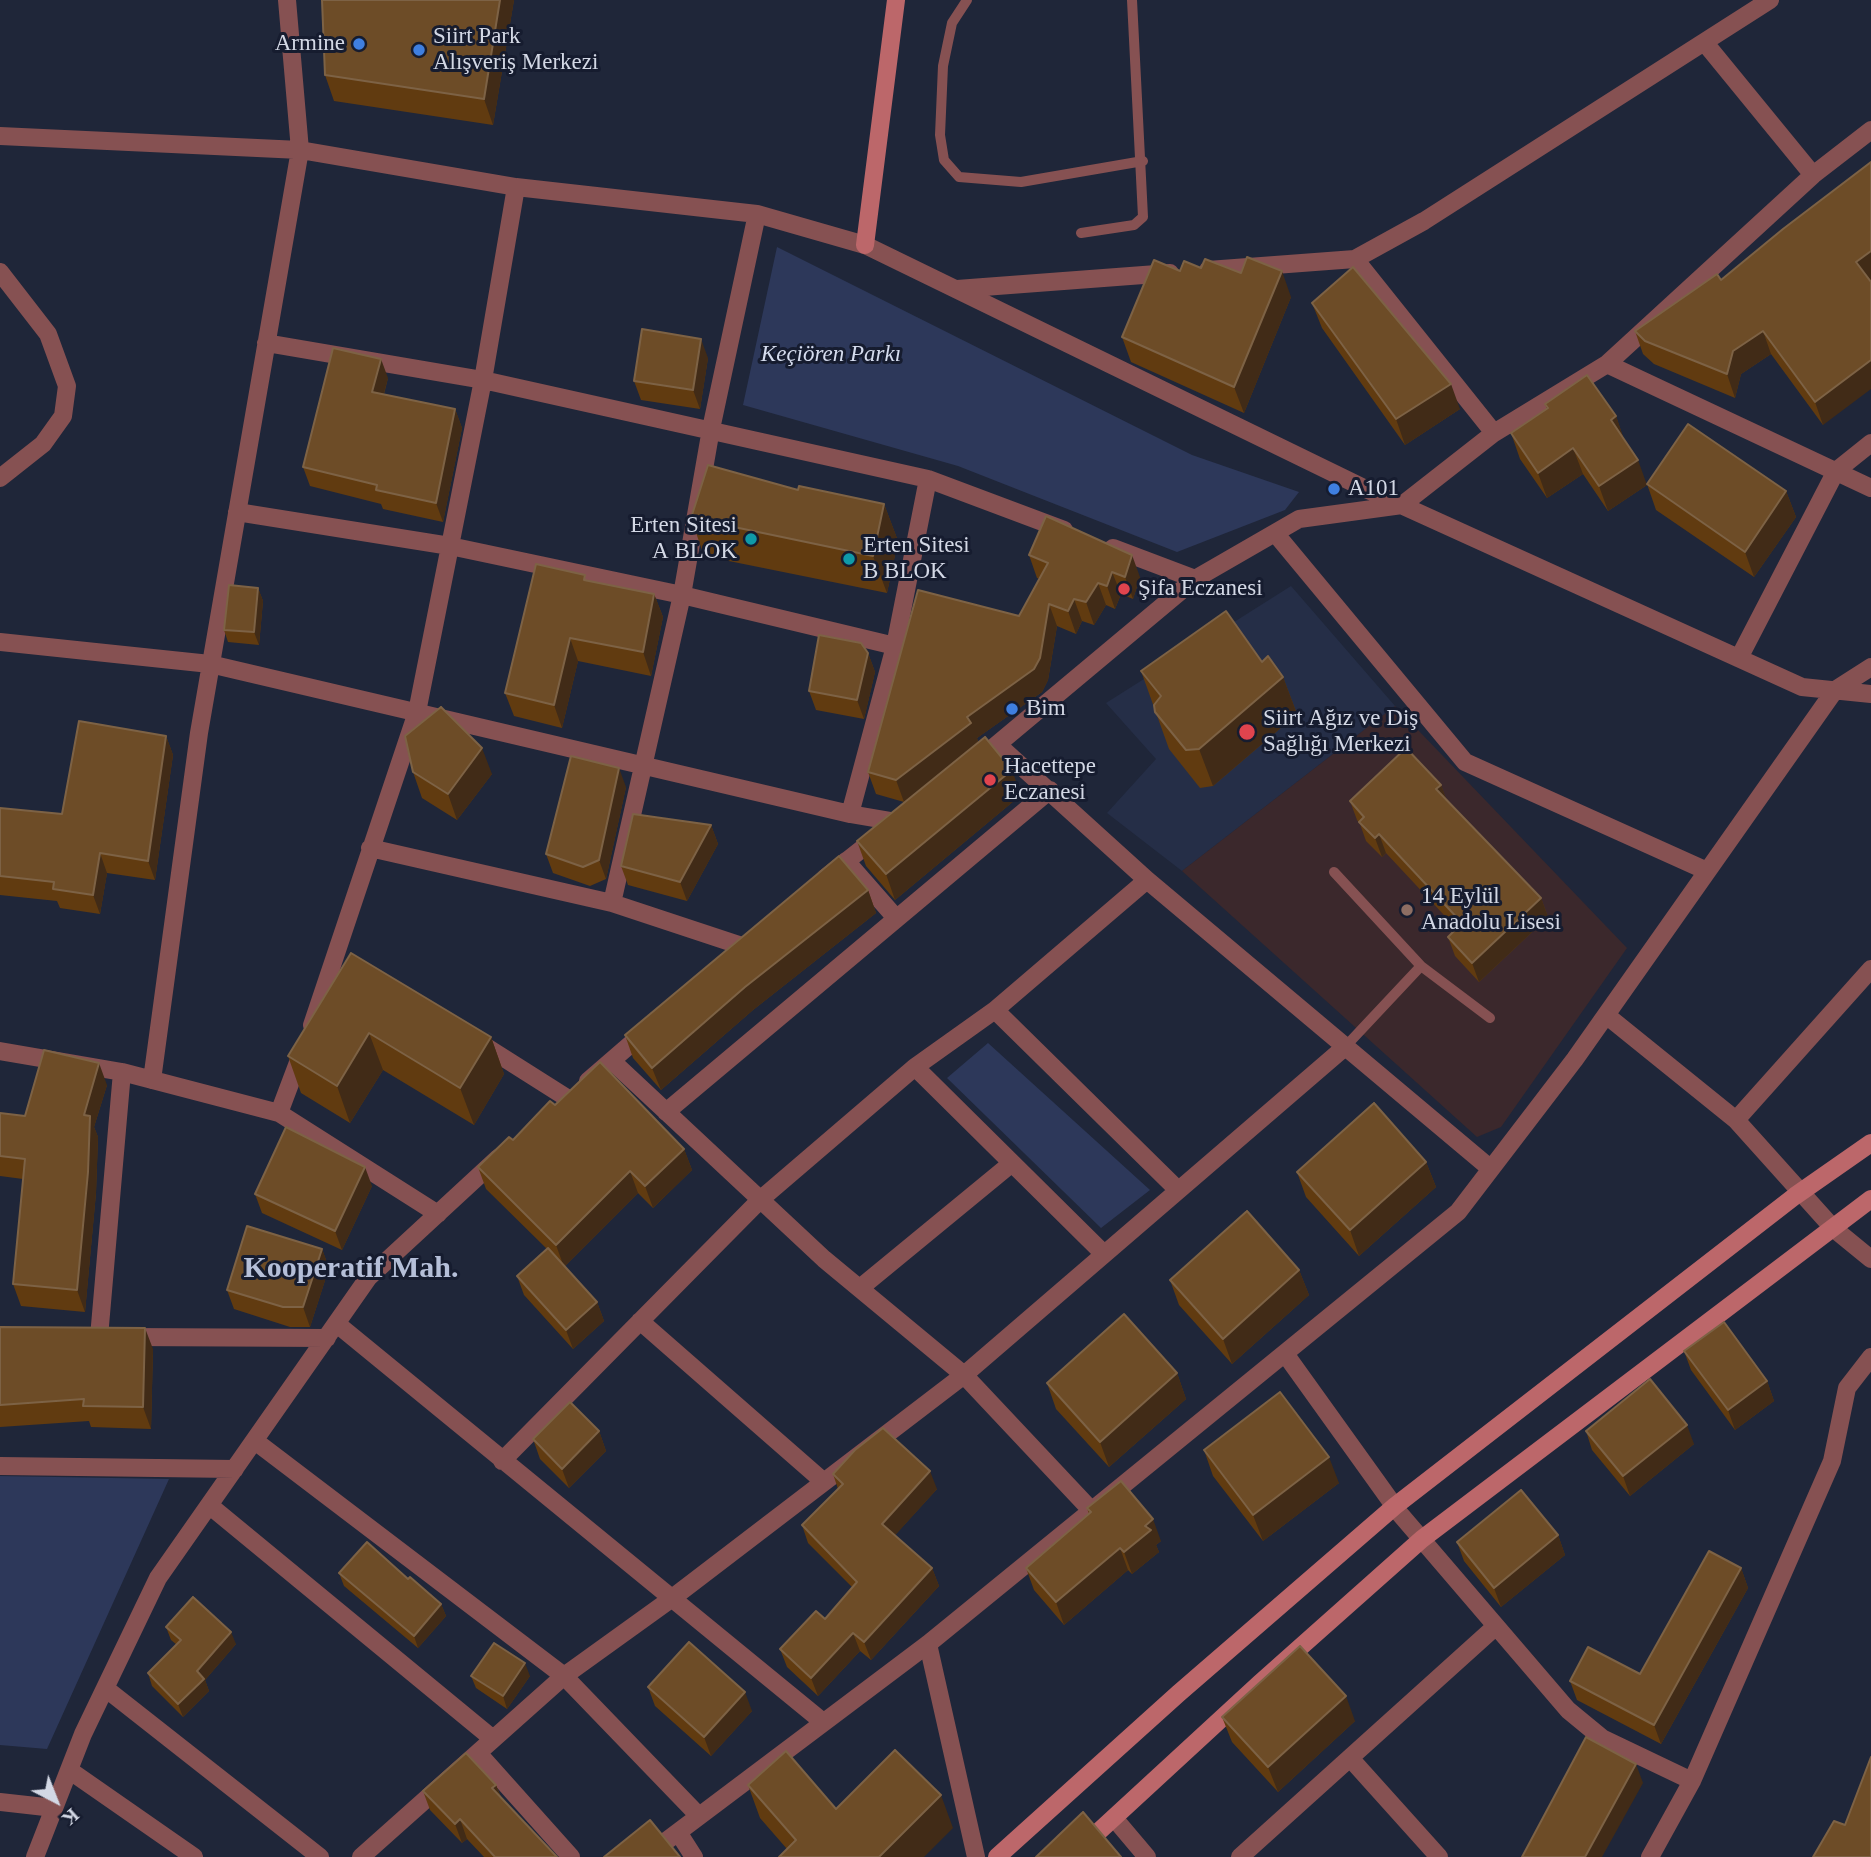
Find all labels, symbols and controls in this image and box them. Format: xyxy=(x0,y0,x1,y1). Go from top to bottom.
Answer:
place label: Siirt Park Alışveriş Merkezi xyxy=(433,23,598,77)
place label: Armine xyxy=(275,30,345,58)
marker: Armine xyxy=(351,36,367,52)
marker: Siirt Park Alışveriş Merkezi xyxy=(411,42,427,58)
park label: Keçiören Parkı xyxy=(761,341,901,369)
place label: A101 xyxy=(1348,475,1399,503)
marker: A101 xyxy=(1326,481,1342,497)
place label: Erten Sitesi A BLOK xyxy=(630,512,737,566)
marker: Erten Sitesi A BLOK xyxy=(743,531,759,547)
place label: Erten Sitesi B BLOK xyxy=(863,532,970,586)
marker: Erten Sitesi B BLOK xyxy=(841,551,857,567)
place label: Şifa Eczanesi xyxy=(1138,575,1263,603)
marker: Şifa Eczanesi xyxy=(1116,581,1132,597)
place label: Bim xyxy=(1026,695,1066,723)
marker: Bim xyxy=(1004,701,1020,717)
place label: Siirt Ağız ve Diş Sağlığı Merkezi xyxy=(1263,705,1418,759)
marker: Siirt Ağız ve Diş Sağlığı Merkezi xyxy=(1237,722,1257,742)
place label: Hacettepe Eczanesi xyxy=(1004,753,1096,807)
marker: Hacettepe Eczanesi xyxy=(982,772,998,788)
place label: 14 Eylül Anadolu Lisesi xyxy=(1421,883,1561,937)
marker: 14 Eylül Anadolu Lisesi xyxy=(1399,902,1415,918)
district label: Kooperatif Mah. xyxy=(244,1251,458,1287)
north arrow xyxy=(21,1766,91,1836)
text: K xyxy=(58,1804,83,1830)

